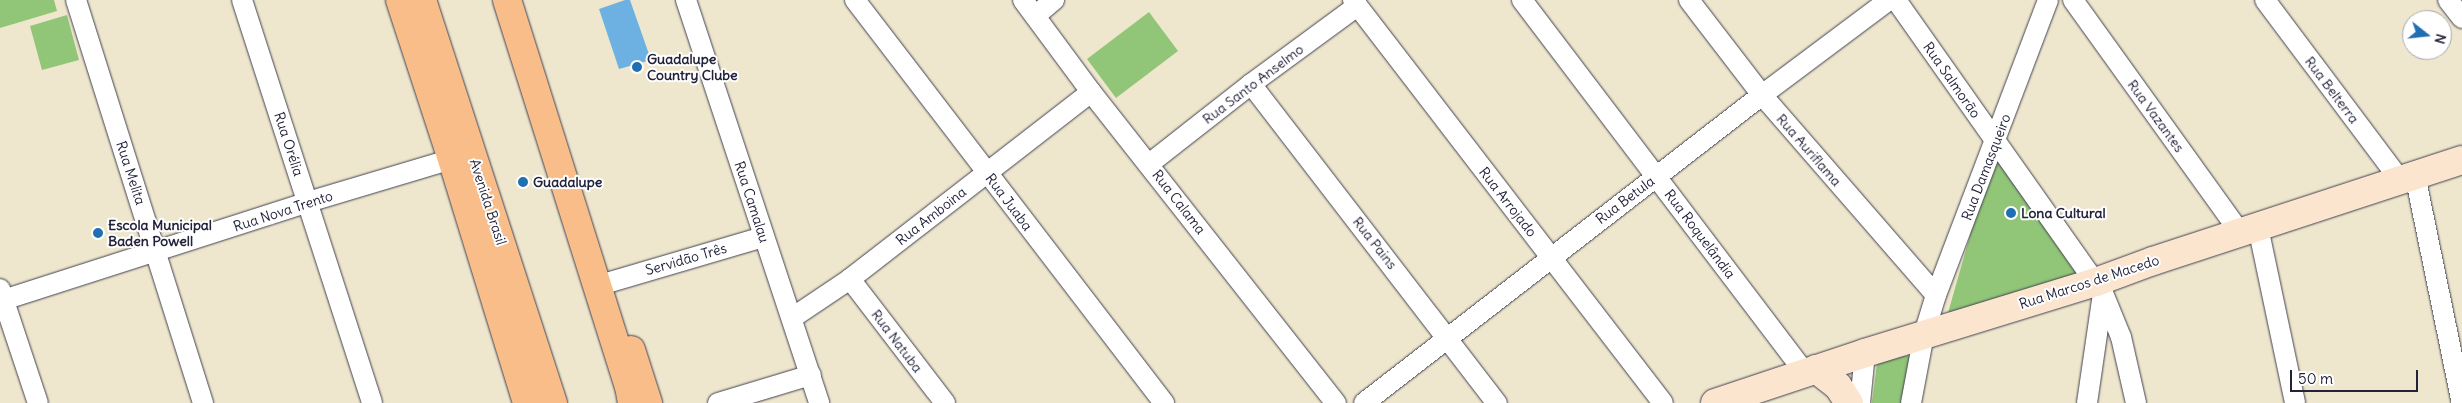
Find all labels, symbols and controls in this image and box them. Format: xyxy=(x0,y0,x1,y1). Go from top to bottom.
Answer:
north arrow xyxy=(2402,10,2452,60)
text: N xyxy=(2430,32,2450,46)
street label: Rua Salmorão xyxy=(1920,39,1984,121)
street label: Rua Santo Anselmo xyxy=(1199,41,1307,127)
place label: Guadalupe Country Clube xyxy=(647,51,738,84)
street label: Rua Belterra xyxy=(2301,53,2363,127)
marker: Guadalupe Country Clube xyxy=(631,61,643,73)
street label: Rua Vazantes xyxy=(2124,76,2188,156)
street label: Rua Orélia xyxy=(271,110,307,178)
street label: Rua Auriflama xyxy=(1773,110,1845,190)
street label: Rua Damasqueiro xyxy=(1958,111,2014,223)
street label: Rua Melita xyxy=(113,139,149,207)
street label: Avenida Brasil xyxy=(466,157,510,247)
street label: Rua Camalau xyxy=(731,159,773,245)
street label: Rua Arrojado xyxy=(1476,164,1540,240)
street label: Rua Calama xyxy=(1149,167,1209,237)
street label: Rua Juaba xyxy=(982,170,1036,234)
street label: Rua Betula xyxy=(1592,173,1658,227)
place label: Guadalupe xyxy=(533,174,602,190)
marker: Guadalupe xyxy=(517,176,529,188)
street label: Rua Amboina xyxy=(893,183,969,249)
street label: Rua Roquelândia xyxy=(1661,186,1739,282)
street label: Rua Nova Trento xyxy=(231,187,335,235)
place label: Lona Cultural xyxy=(2021,205,2106,221)
marker: Lona Cultural xyxy=(2005,207,2017,219)
street label: Rua Pains xyxy=(1349,213,1401,273)
place label: Escola Municipal Baden Powell xyxy=(108,217,212,250)
marker: Escola Municipal Baden Powell xyxy=(92,227,104,239)
street label: Servidão Três xyxy=(643,239,729,279)
street label: Rua Marcos de Macedo xyxy=(2017,251,2161,313)
street label: Rua Natuba xyxy=(868,306,926,376)
scale bar xyxy=(2292,360,2420,392)
text: 50 m xyxy=(2298,369,2333,388)

